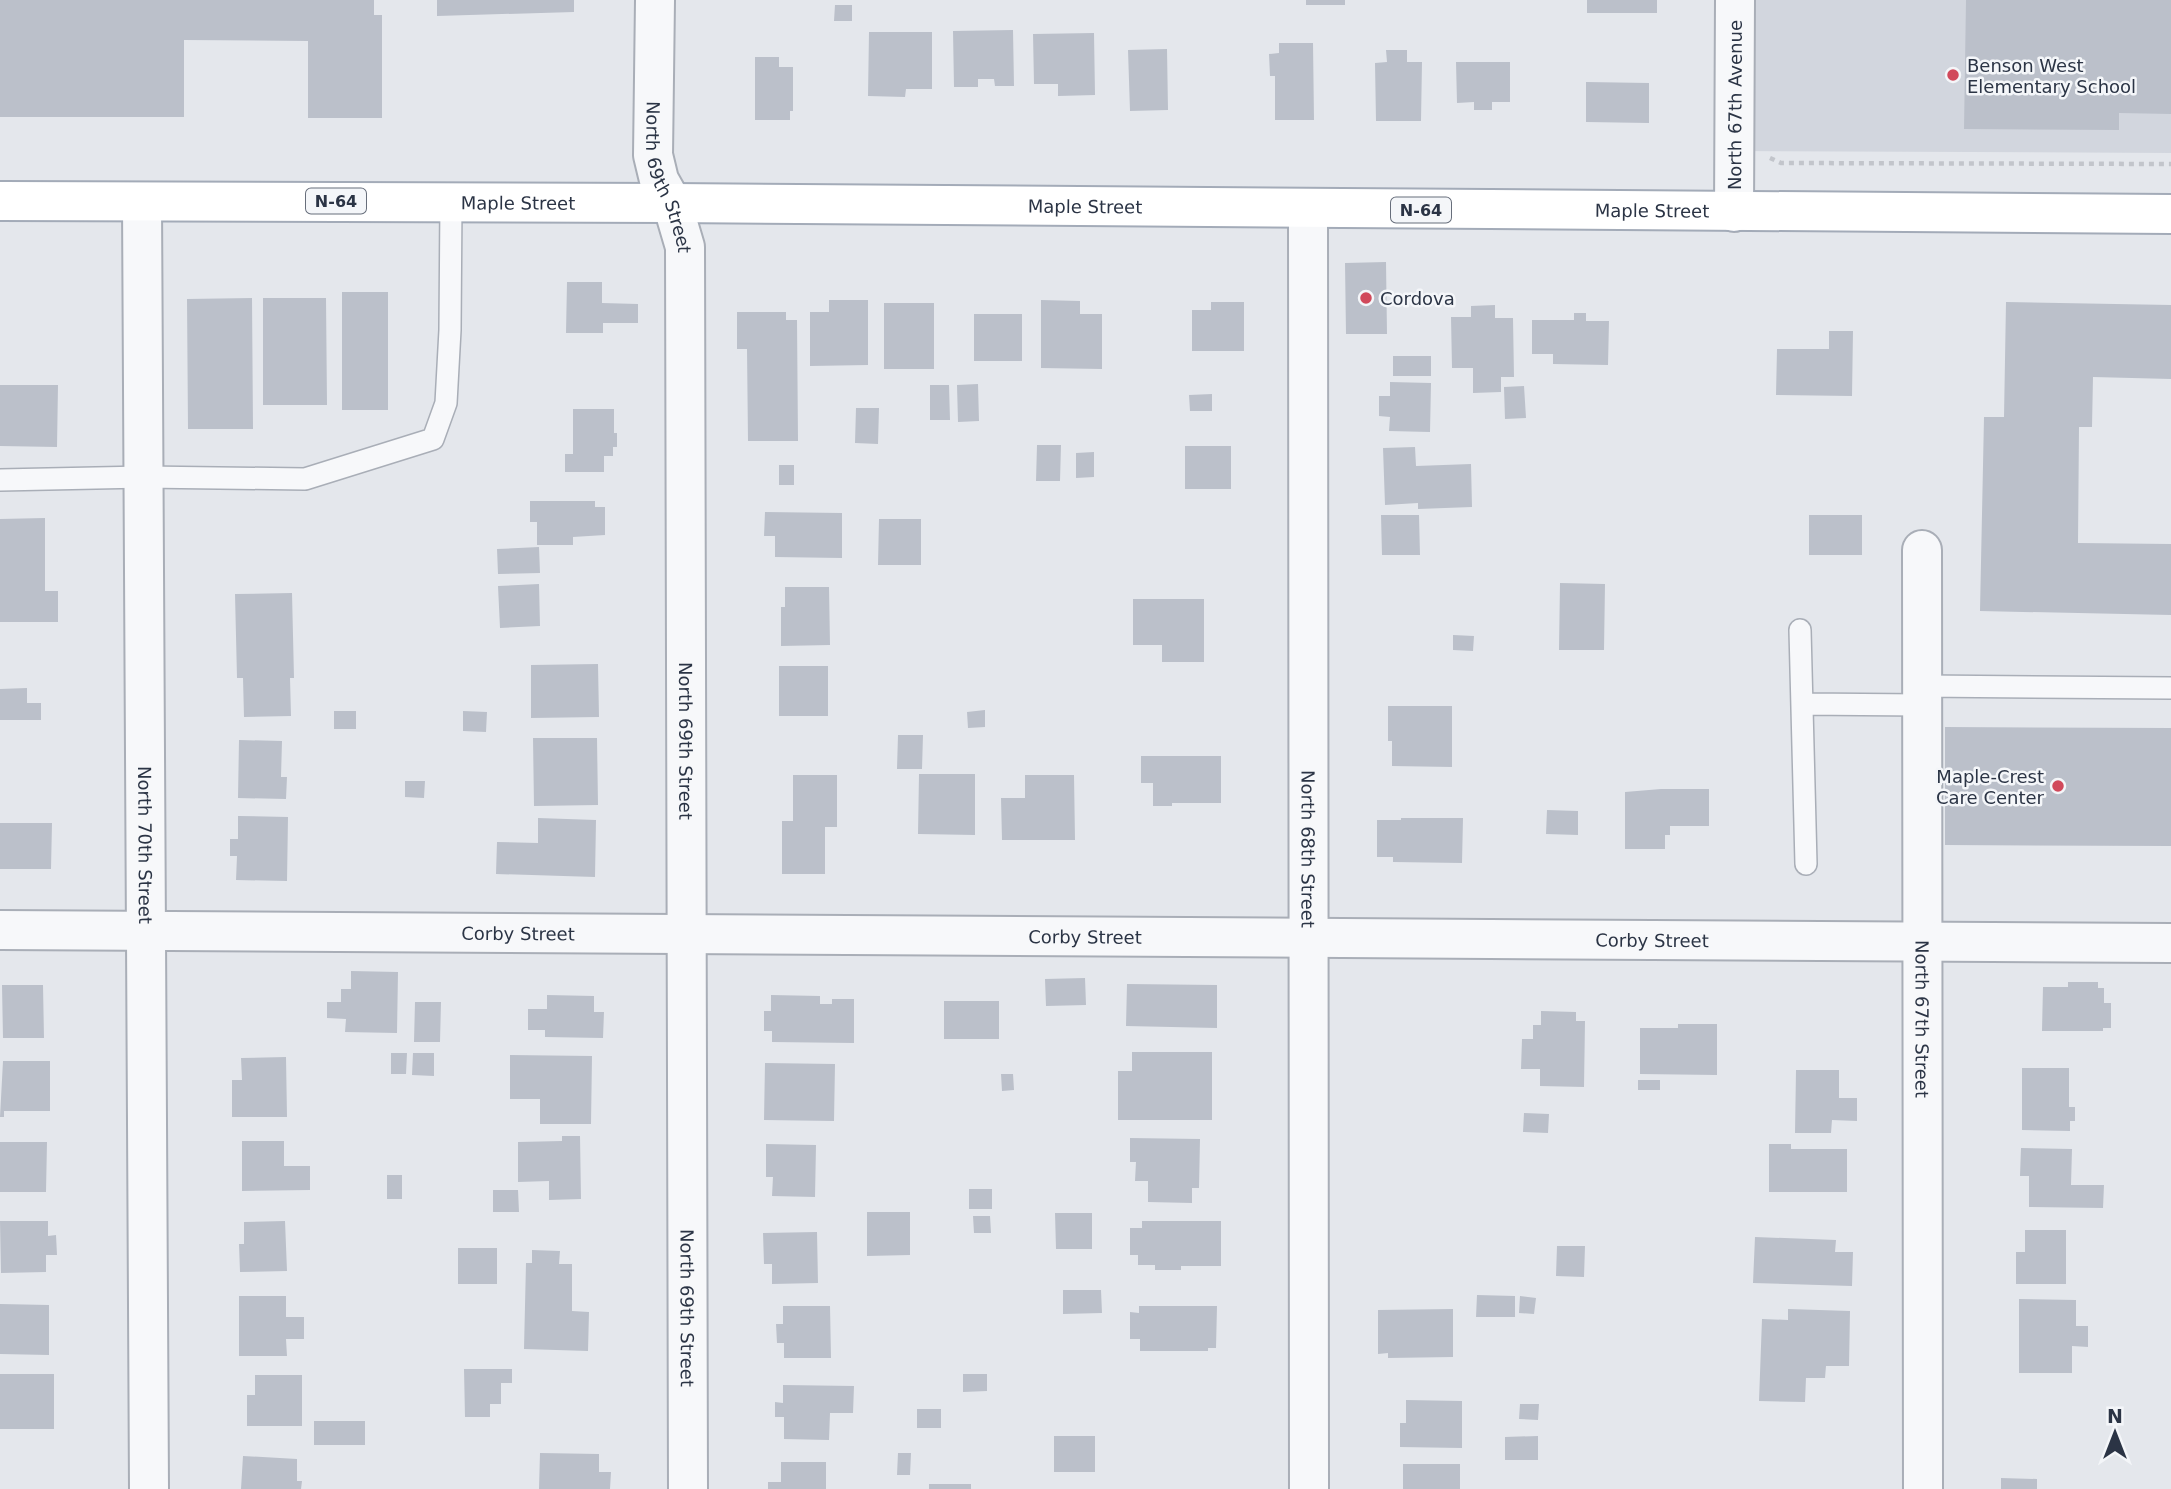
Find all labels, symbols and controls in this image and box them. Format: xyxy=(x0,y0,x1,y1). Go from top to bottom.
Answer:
street label: North 67th Avenue xyxy=(1724,20,1745,190)
place label: Benson West Elementary School xyxy=(1967,55,2136,97)
marker: Benson West Elementary School xyxy=(1945,67,1961,83)
street label: North 69th Street xyxy=(642,101,696,253)
road number: N-64 xyxy=(306,188,366,214)
street label: Maple Street xyxy=(461,192,575,213)
street label: Maple Street xyxy=(1028,195,1142,217)
road number: N-64 xyxy=(1391,198,1451,222)
street label: Maple Street xyxy=(1595,199,1709,221)
place label: Cordova xyxy=(1380,288,1455,309)
marker: Cordova xyxy=(1358,290,1374,306)
street label: North 69th Street xyxy=(676,662,697,820)
street label: North 70th Street xyxy=(135,766,156,924)
place label: Maple-Crest Care Center xyxy=(1936,766,2045,808)
street label: North 68th Street xyxy=(1298,770,1319,928)
marker: Maple-Crest Care Center xyxy=(2050,778,2066,794)
street label: Corby Street xyxy=(461,922,575,944)
street label: Corby Street xyxy=(1028,926,1142,947)
street label: Corby Street xyxy=(1595,929,1709,951)
street label: North 67th Street xyxy=(1912,940,1933,1098)
street label: North 69th Street xyxy=(677,1229,698,1387)
north arrow xyxy=(2080,1398,2150,1468)
text: N xyxy=(2107,1405,2123,1427)

